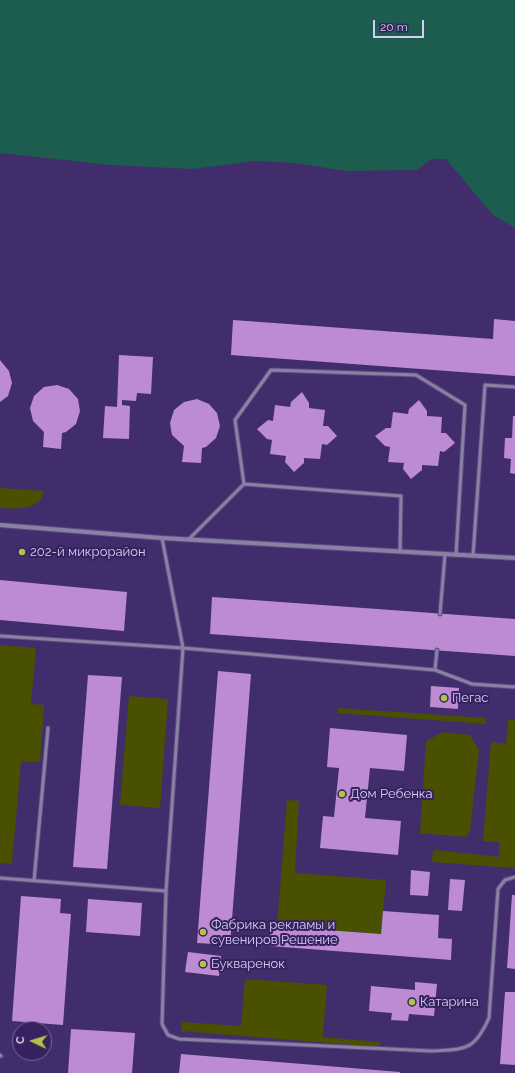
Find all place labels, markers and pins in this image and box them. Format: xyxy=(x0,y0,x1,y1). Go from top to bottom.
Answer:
place label: 202-й микрорайон xyxy=(30,544,146,560)
marker: 202-й микрорайон xyxy=(17,547,27,557)
place label: Пегас xyxy=(452,690,488,706)
marker: Пегас xyxy=(439,693,449,703)
place label: Дом Ребенка xyxy=(350,786,433,802)
marker: Дом Ребенка xyxy=(337,789,347,799)
place label: Фабрика рекламы и сувениров Решение xyxy=(211,917,338,948)
marker: Фабрика рекламы и сувениров Решение xyxy=(198,927,208,937)
place label: Букваренок xyxy=(211,956,285,972)
marker: Букваренок xyxy=(198,959,208,969)
place label: Катарина xyxy=(420,994,479,1010)
marker: Катарина xyxy=(407,997,417,1007)

